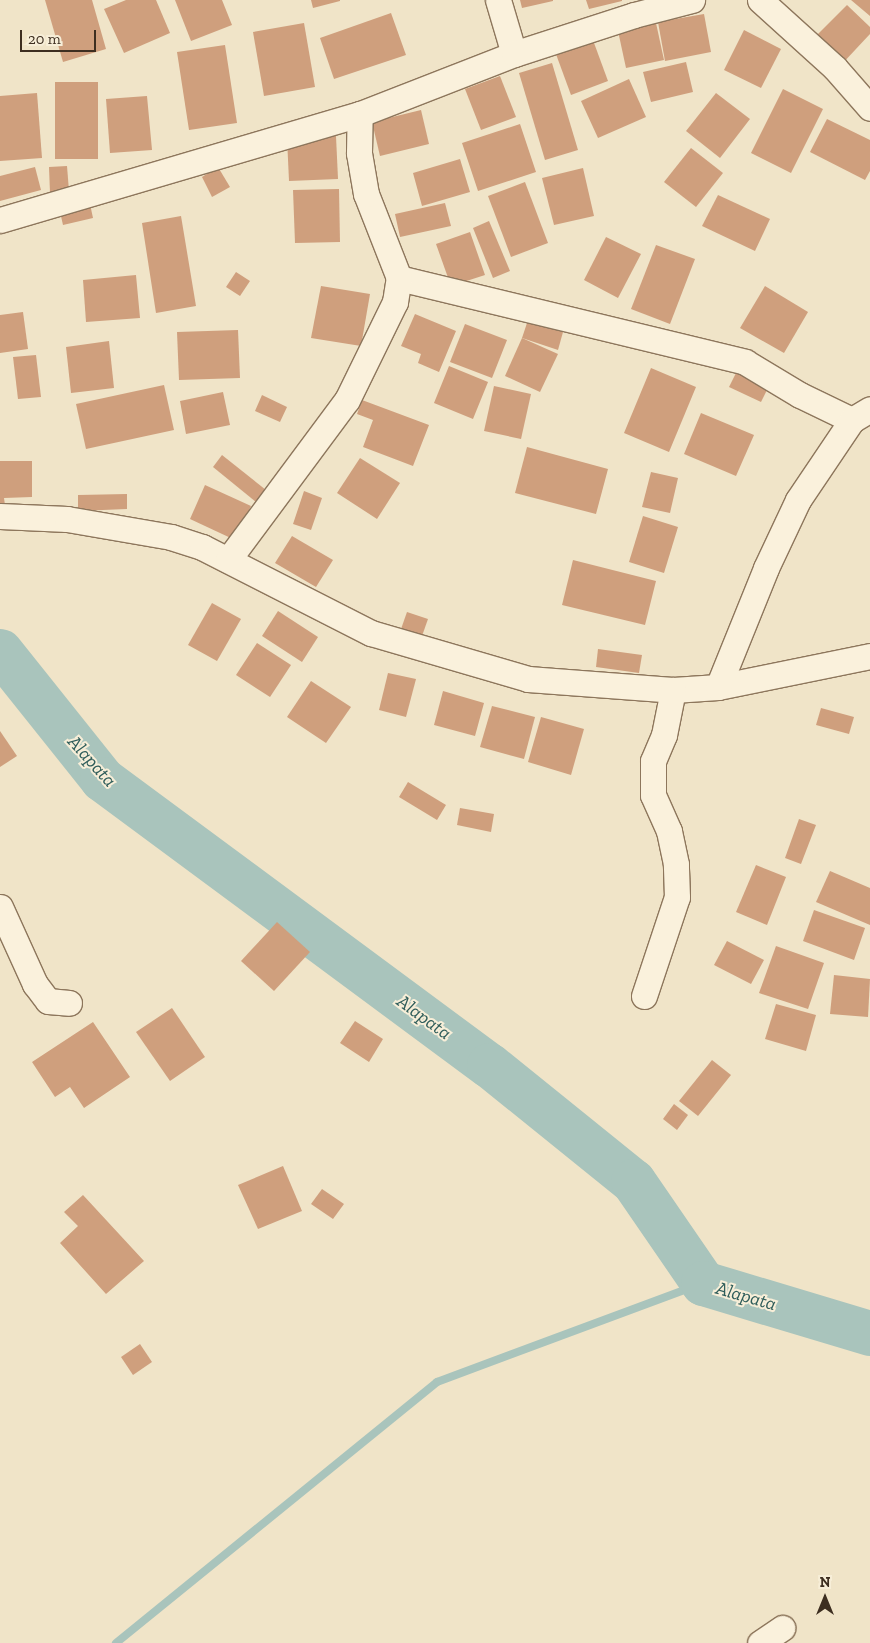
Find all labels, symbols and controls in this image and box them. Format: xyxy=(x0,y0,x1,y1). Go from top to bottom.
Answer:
scale bar xyxy=(22,20,99,52)
text: 20 m xyxy=(28,30,61,48)
water label: Alapata xyxy=(63,730,121,792)
water label: Alapata xyxy=(392,990,456,1044)
water label: Alapata xyxy=(713,1277,779,1315)
north arrow xyxy=(800,1573,850,1623)
text: N xyxy=(820,1574,830,1591)

